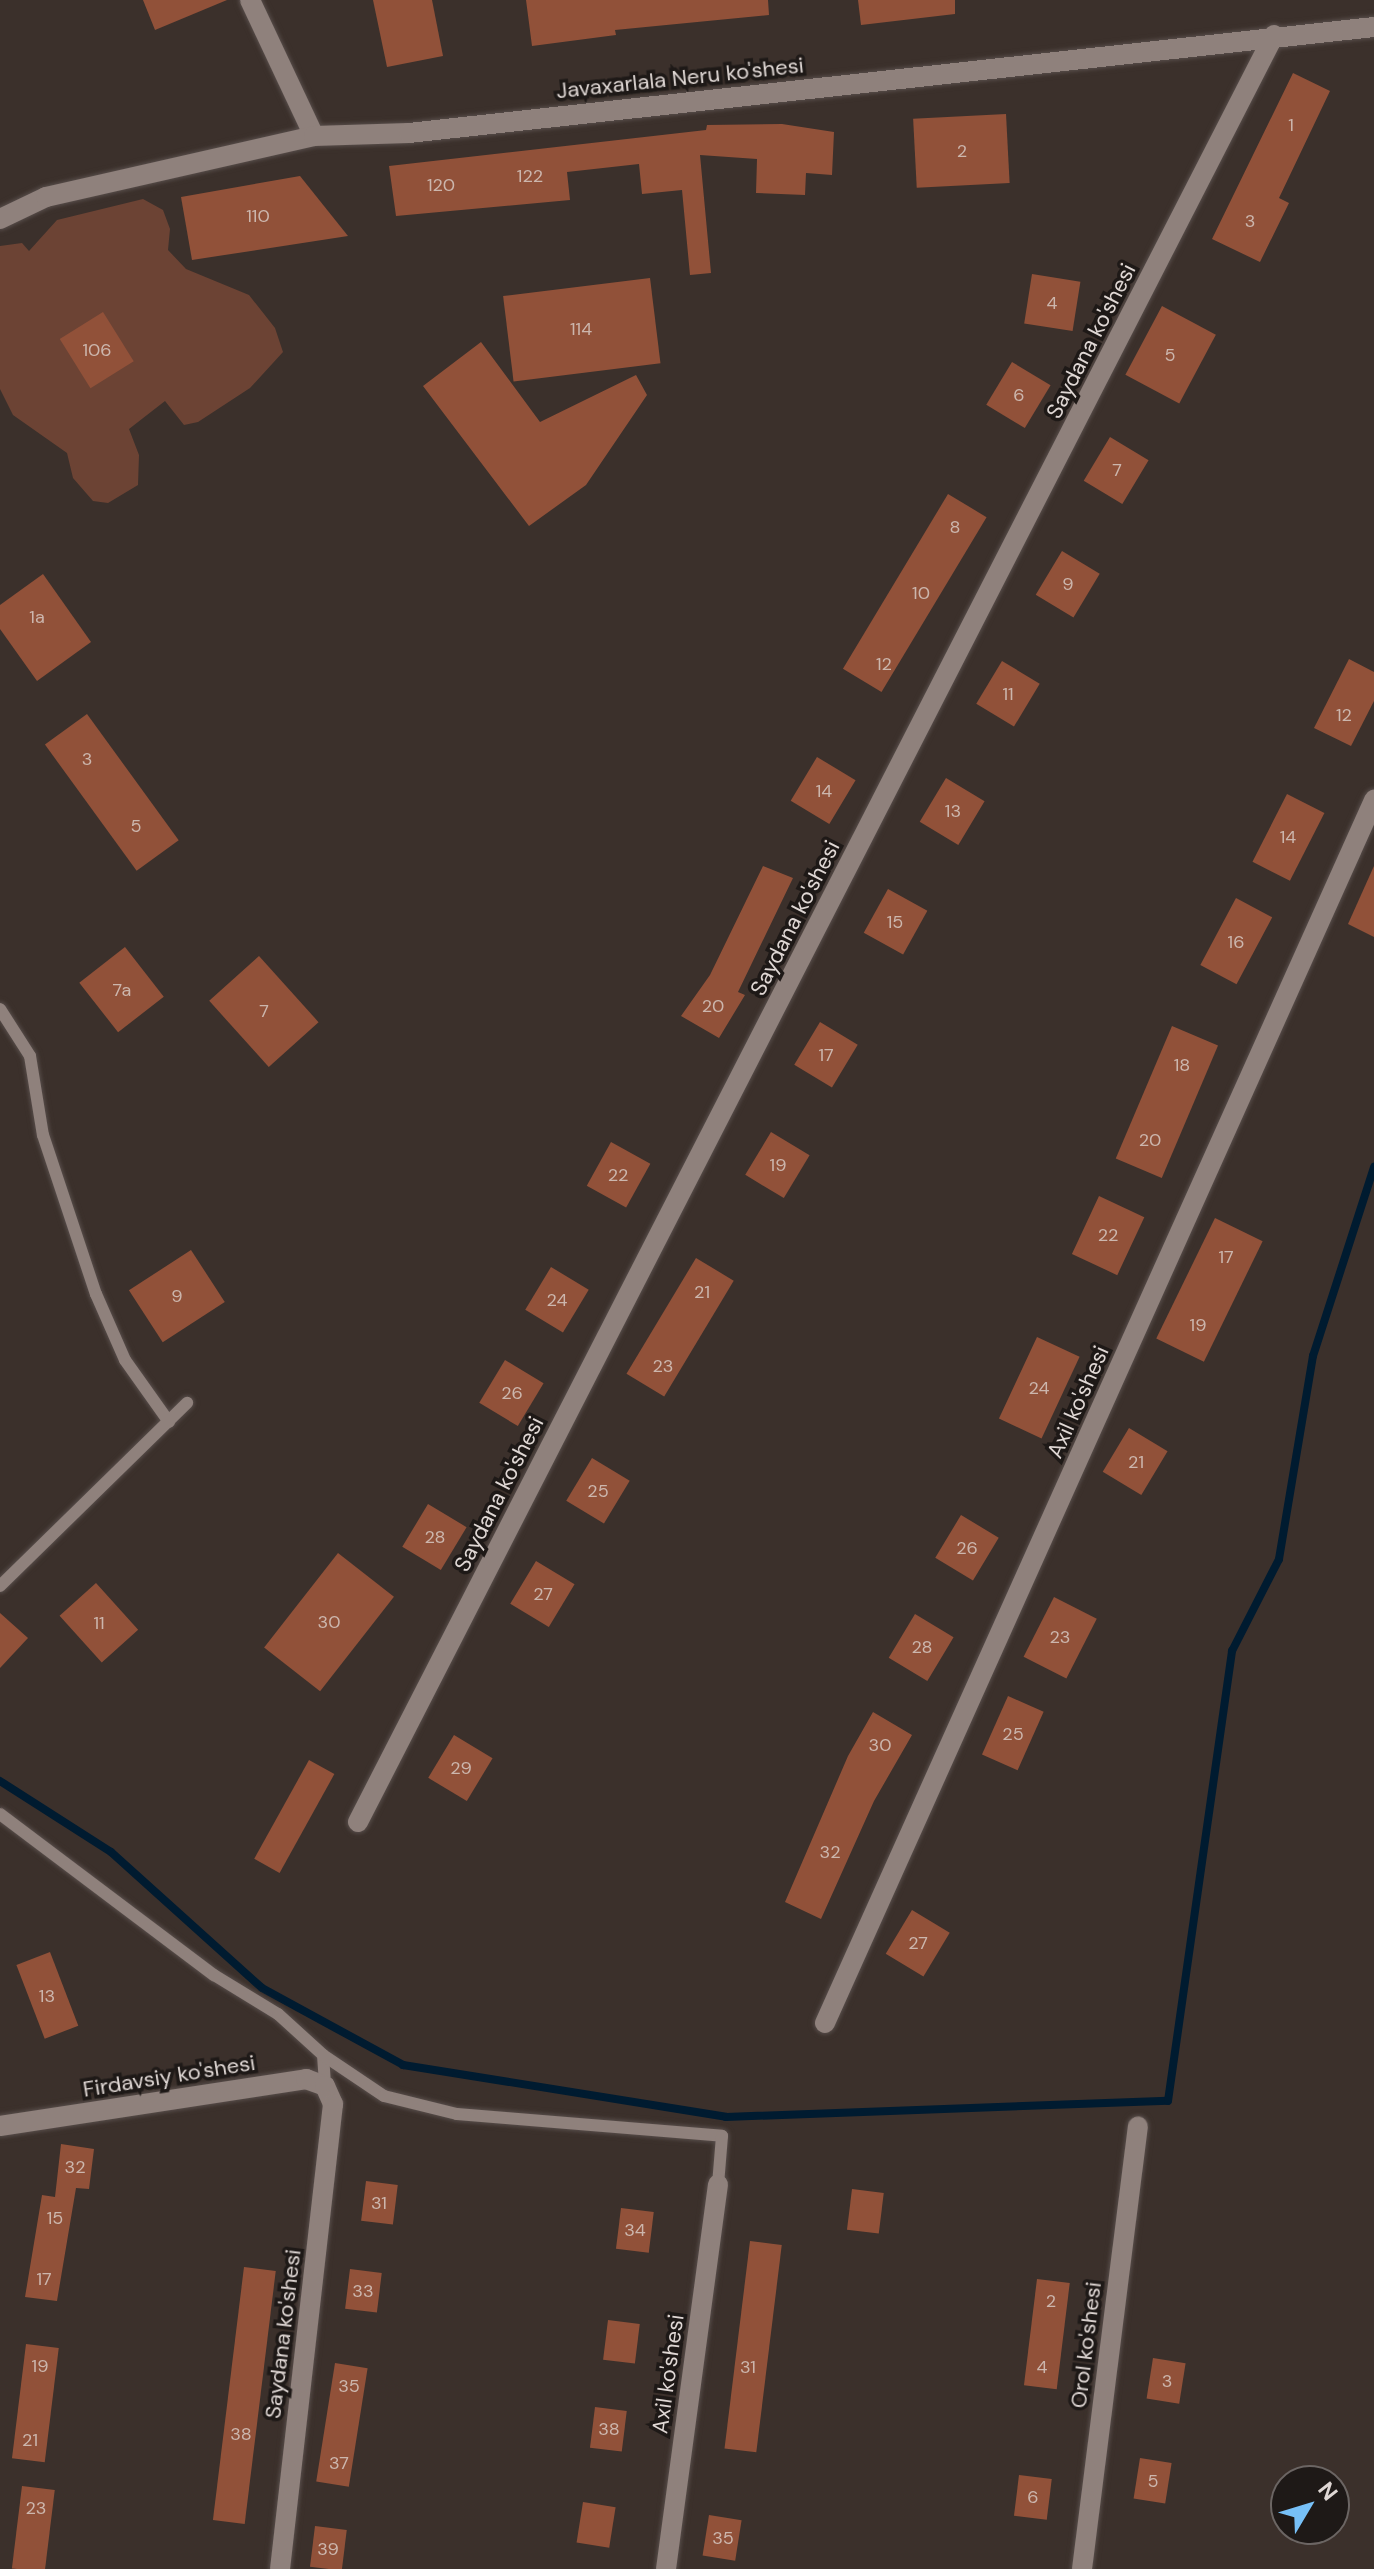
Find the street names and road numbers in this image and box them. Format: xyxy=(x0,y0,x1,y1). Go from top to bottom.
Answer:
street label: Javaxarlala Neru ko'shesi xyxy=(555,52,805,104)
street label: Saydana ko'shesi xyxy=(1041,259,1141,423)
street label: Saydana ko'shesi xyxy=(745,836,845,1000)
street label: Axil ko'shesi xyxy=(1042,1342,1114,1462)
street label: Saydana ko'shesi xyxy=(449,1412,549,1576)
street label: Firdavsiy ko'shesi xyxy=(81,2049,257,2103)
street label: Saydana ko'shesi xyxy=(260,2248,306,2420)
street label: Orol ko'shesi xyxy=(1065,2280,1107,2410)
street label: Axil ko'shesi xyxy=(647,2313,689,2435)

